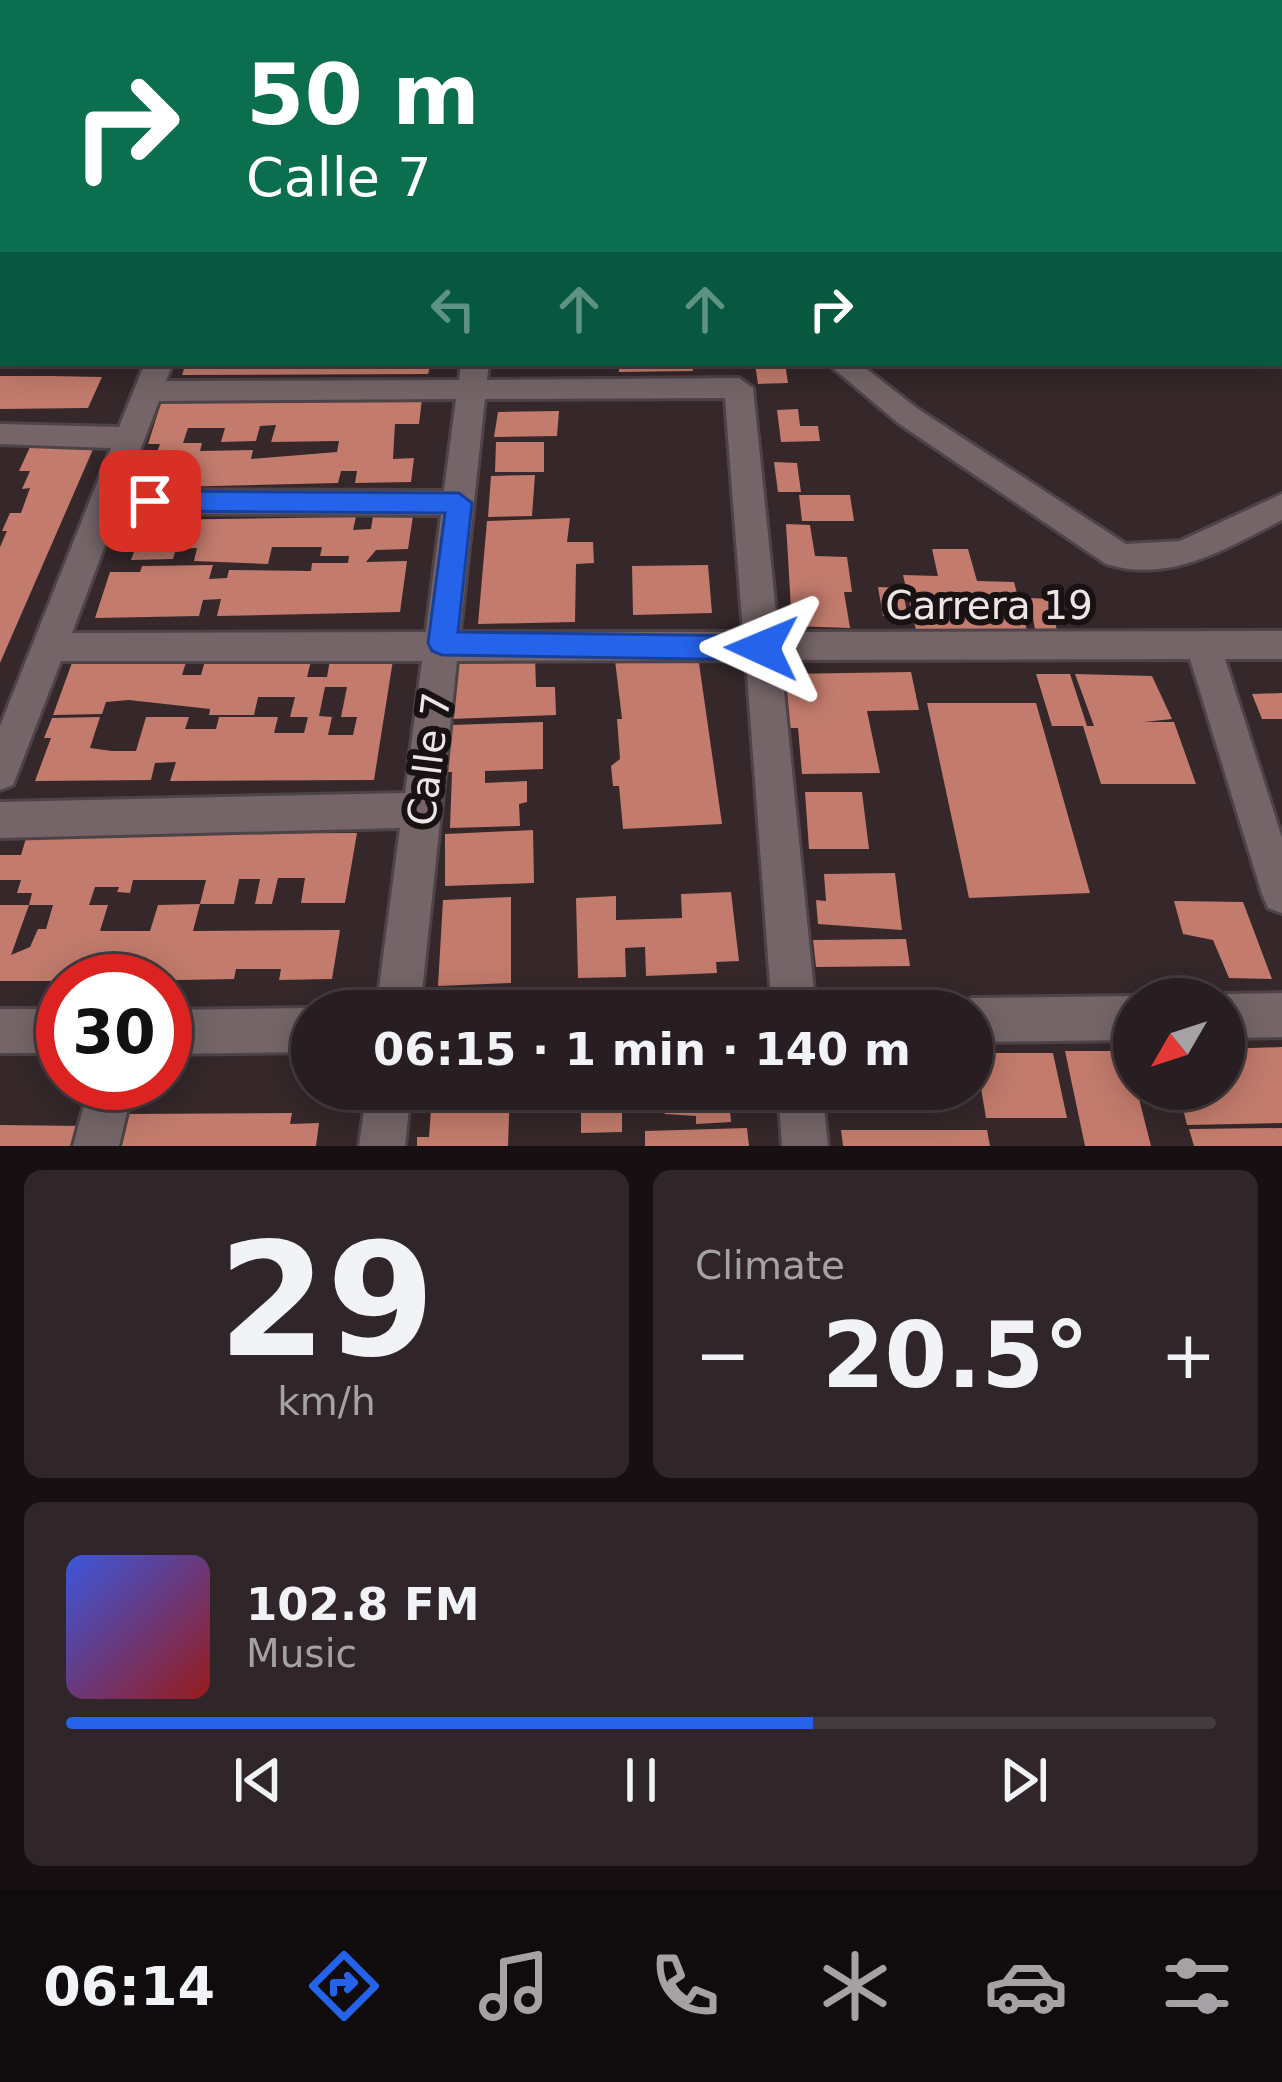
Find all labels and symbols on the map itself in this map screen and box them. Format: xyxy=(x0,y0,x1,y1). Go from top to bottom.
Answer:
pin xyxy=(99,450,201,552)
street label: Carrera 19 xyxy=(885,583,1093,628)
position arrow xyxy=(699,585,825,711)
street label: Calle 7 xyxy=(399,690,459,828)
speed limit sign: 30 xyxy=(36,954,192,1110)
north arrow xyxy=(1113,978,1245,1110)

